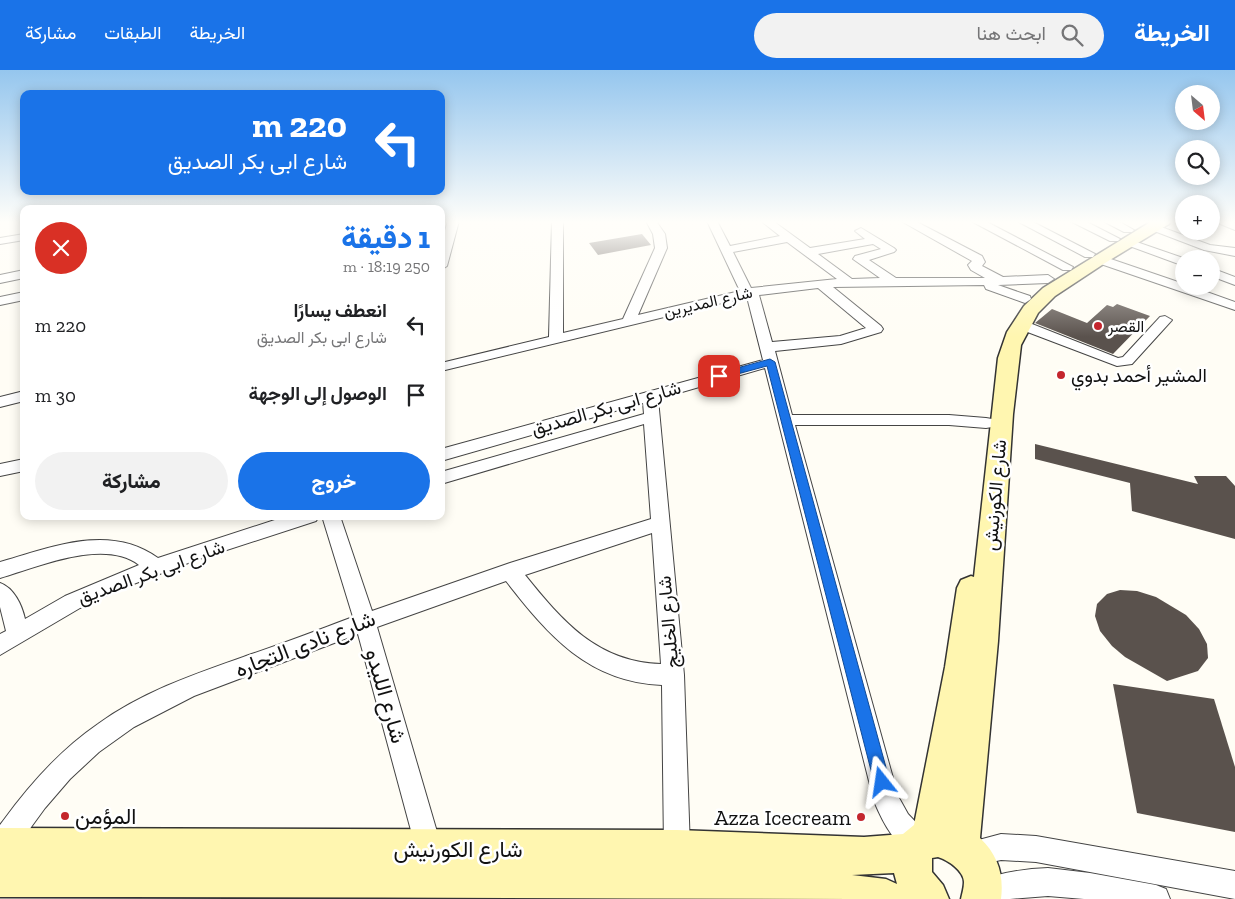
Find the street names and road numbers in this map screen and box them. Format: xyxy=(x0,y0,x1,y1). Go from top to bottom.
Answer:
street label: شارع المديرين xyxy=(662,283,755,323)
street label: شارع ابى بكر الصديق xyxy=(528,376,684,441)
street label: شارع الكورنيش xyxy=(979,438,1012,552)
street label: شارع ابى بكر الصديق xyxy=(74,535,228,610)
street label: شارع الخليج xyxy=(653,575,685,669)
street label: شارع نادى التجاره xyxy=(231,605,380,684)
street label: شارع الليدو xyxy=(359,646,412,747)
street label: شارع الكورنيش xyxy=(393,836,523,864)

